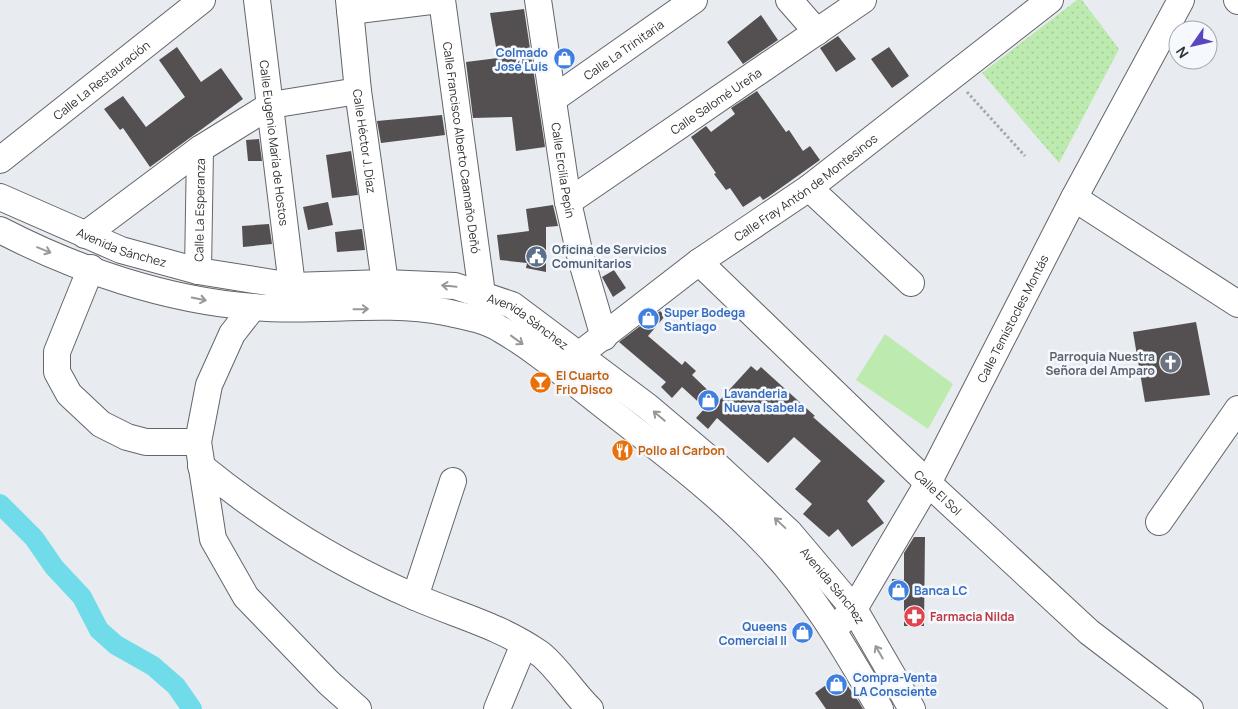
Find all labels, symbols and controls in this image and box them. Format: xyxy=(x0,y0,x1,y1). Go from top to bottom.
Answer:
street label: Calle La Trinitaria xyxy=(580,15,667,84)
north arrow xyxy=(1168,20,1218,70)
street label: Calle La Restauración xyxy=(49,36,153,124)
street label: Calle Francisco Alberto Caamaño Deñó xyxy=(439,41,485,255)
text: N xyxy=(1171,43,1192,62)
place label: Colmado José Luis xyxy=(495,44,548,75)
shop icon: Colmado José Luis xyxy=(552,47,576,71)
street label: Calle Eugenio María de Hostos xyxy=(256,59,293,227)
street label: Calle Salomé Ureña xyxy=(667,64,765,138)
street label: Calle Héctor J. Díaz xyxy=(349,88,381,194)
street label: Calle Ercilia Pepín xyxy=(548,121,580,220)
street label: Calle Fray Antón de Montesinos xyxy=(730,129,881,245)
street label: Calle La Esperanza xyxy=(190,158,208,262)
street label: Avenida Sánchez xyxy=(74,223,169,271)
place label: Oficina de Servicios Comunitarios xyxy=(552,241,667,272)
public building icon: Oficina de Servicios Comunitarios xyxy=(524,244,548,268)
one-way arrow xyxy=(36,246,52,255)
street label: Calle Temístocles Montás xyxy=(972,252,1052,385)
one-way arrow xyxy=(441,281,457,291)
street label: Avenida Sánchez xyxy=(485,289,572,353)
one-way arrow xyxy=(191,295,207,304)
one-way arrow xyxy=(353,304,369,313)
place label: Super Bodega Santiago xyxy=(664,304,745,335)
shop icon: Super Bodega Santiago xyxy=(636,307,660,331)
one-way arrow xyxy=(509,335,523,346)
place label: Parroquia Nuestra Señora del Amparo xyxy=(1045,348,1155,379)
church icon: Parroquia Nuestra Señora del Amparo xyxy=(1159,351,1183,375)
place label: El Cuarto Frio Disco xyxy=(556,367,613,398)
bar icon: El Cuarto Frio Disco xyxy=(528,370,552,394)
place label: Lavanderia Nueva Isabela xyxy=(724,385,804,416)
shop icon: Lavanderia Nueva Isabela xyxy=(696,388,720,412)
one-way arrow xyxy=(652,410,665,421)
restaurant icon: Pollo al Carbon xyxy=(610,438,634,462)
place label: Pollo al Carbon xyxy=(638,442,725,459)
street label: Calle El Sol xyxy=(911,466,966,519)
one-way arrow xyxy=(774,518,787,529)
street label: Avenida Sánchez xyxy=(797,543,869,627)
shop icon: Banca LC xyxy=(886,578,910,602)
place label: Banca LC xyxy=(914,582,967,599)
pharmacy icon: Farmacia Nilda xyxy=(902,604,926,628)
place label: Farmacia Nilda xyxy=(930,608,1015,625)
place label: Queens Comercial II xyxy=(719,618,787,649)
shop icon: Queens Comercial II xyxy=(791,621,815,645)
one-way arrow xyxy=(873,645,883,659)
place label: Compra-Venta LA Consciente xyxy=(853,669,937,700)
shop icon: Compra-Venta LA Consciente xyxy=(825,672,849,696)

